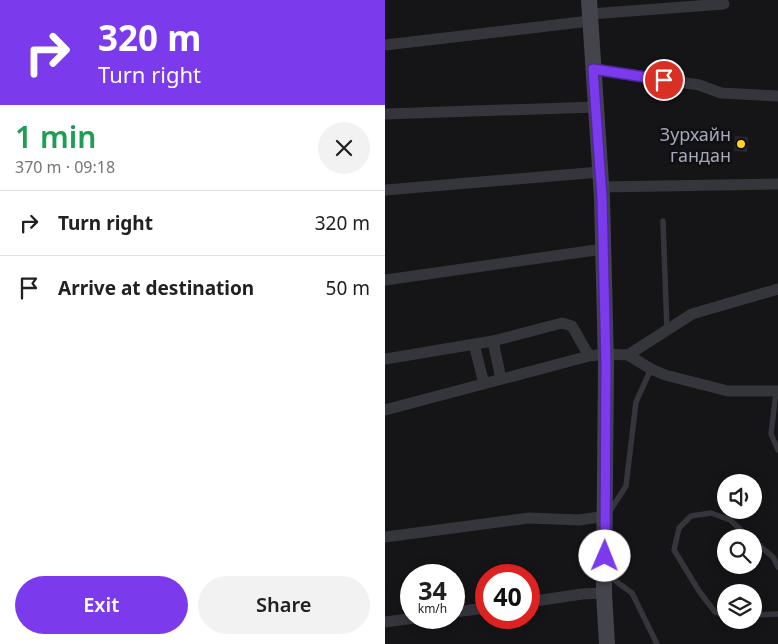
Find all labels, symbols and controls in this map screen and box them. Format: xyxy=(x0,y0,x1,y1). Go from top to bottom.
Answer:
text: 320 m xyxy=(98,14,201,61)
icon: right xyxy=(15,20,80,85)
text: Turn right xyxy=(98,59,201,89)
pin xyxy=(643,59,685,101)
icon: arrive xyxy=(650,66,678,94)
text: 1 min xyxy=(15,116,96,157)
button: close xyxy=(318,122,370,174)
place label: Зурхайн гандан xyxy=(660,122,731,167)
marker: Зурхайн гандан xyxy=(735,138,747,150)
text: 370 m · 09:18 xyxy=(15,156,115,178)
icon: right xyxy=(15,209,43,237)
text: Turn right xyxy=(58,210,153,236)
text: 320 m xyxy=(315,210,370,236)
icon: arrive xyxy=(15,274,43,302)
text: Arrive at destination xyxy=(58,275,254,301)
text: 50 m xyxy=(326,275,370,301)
map controls xyxy=(717,474,762,629)
button: sound xyxy=(717,474,762,519)
position arrow xyxy=(578,529,630,581)
button: search xyxy=(717,529,762,574)
speed limit sign: 40 xyxy=(475,564,540,629)
text: 34 xyxy=(418,573,447,607)
button: Exit xyxy=(15,576,188,634)
button: Share xyxy=(198,576,370,634)
button: layers xyxy=(717,584,762,629)
text: km/h xyxy=(418,600,447,617)

